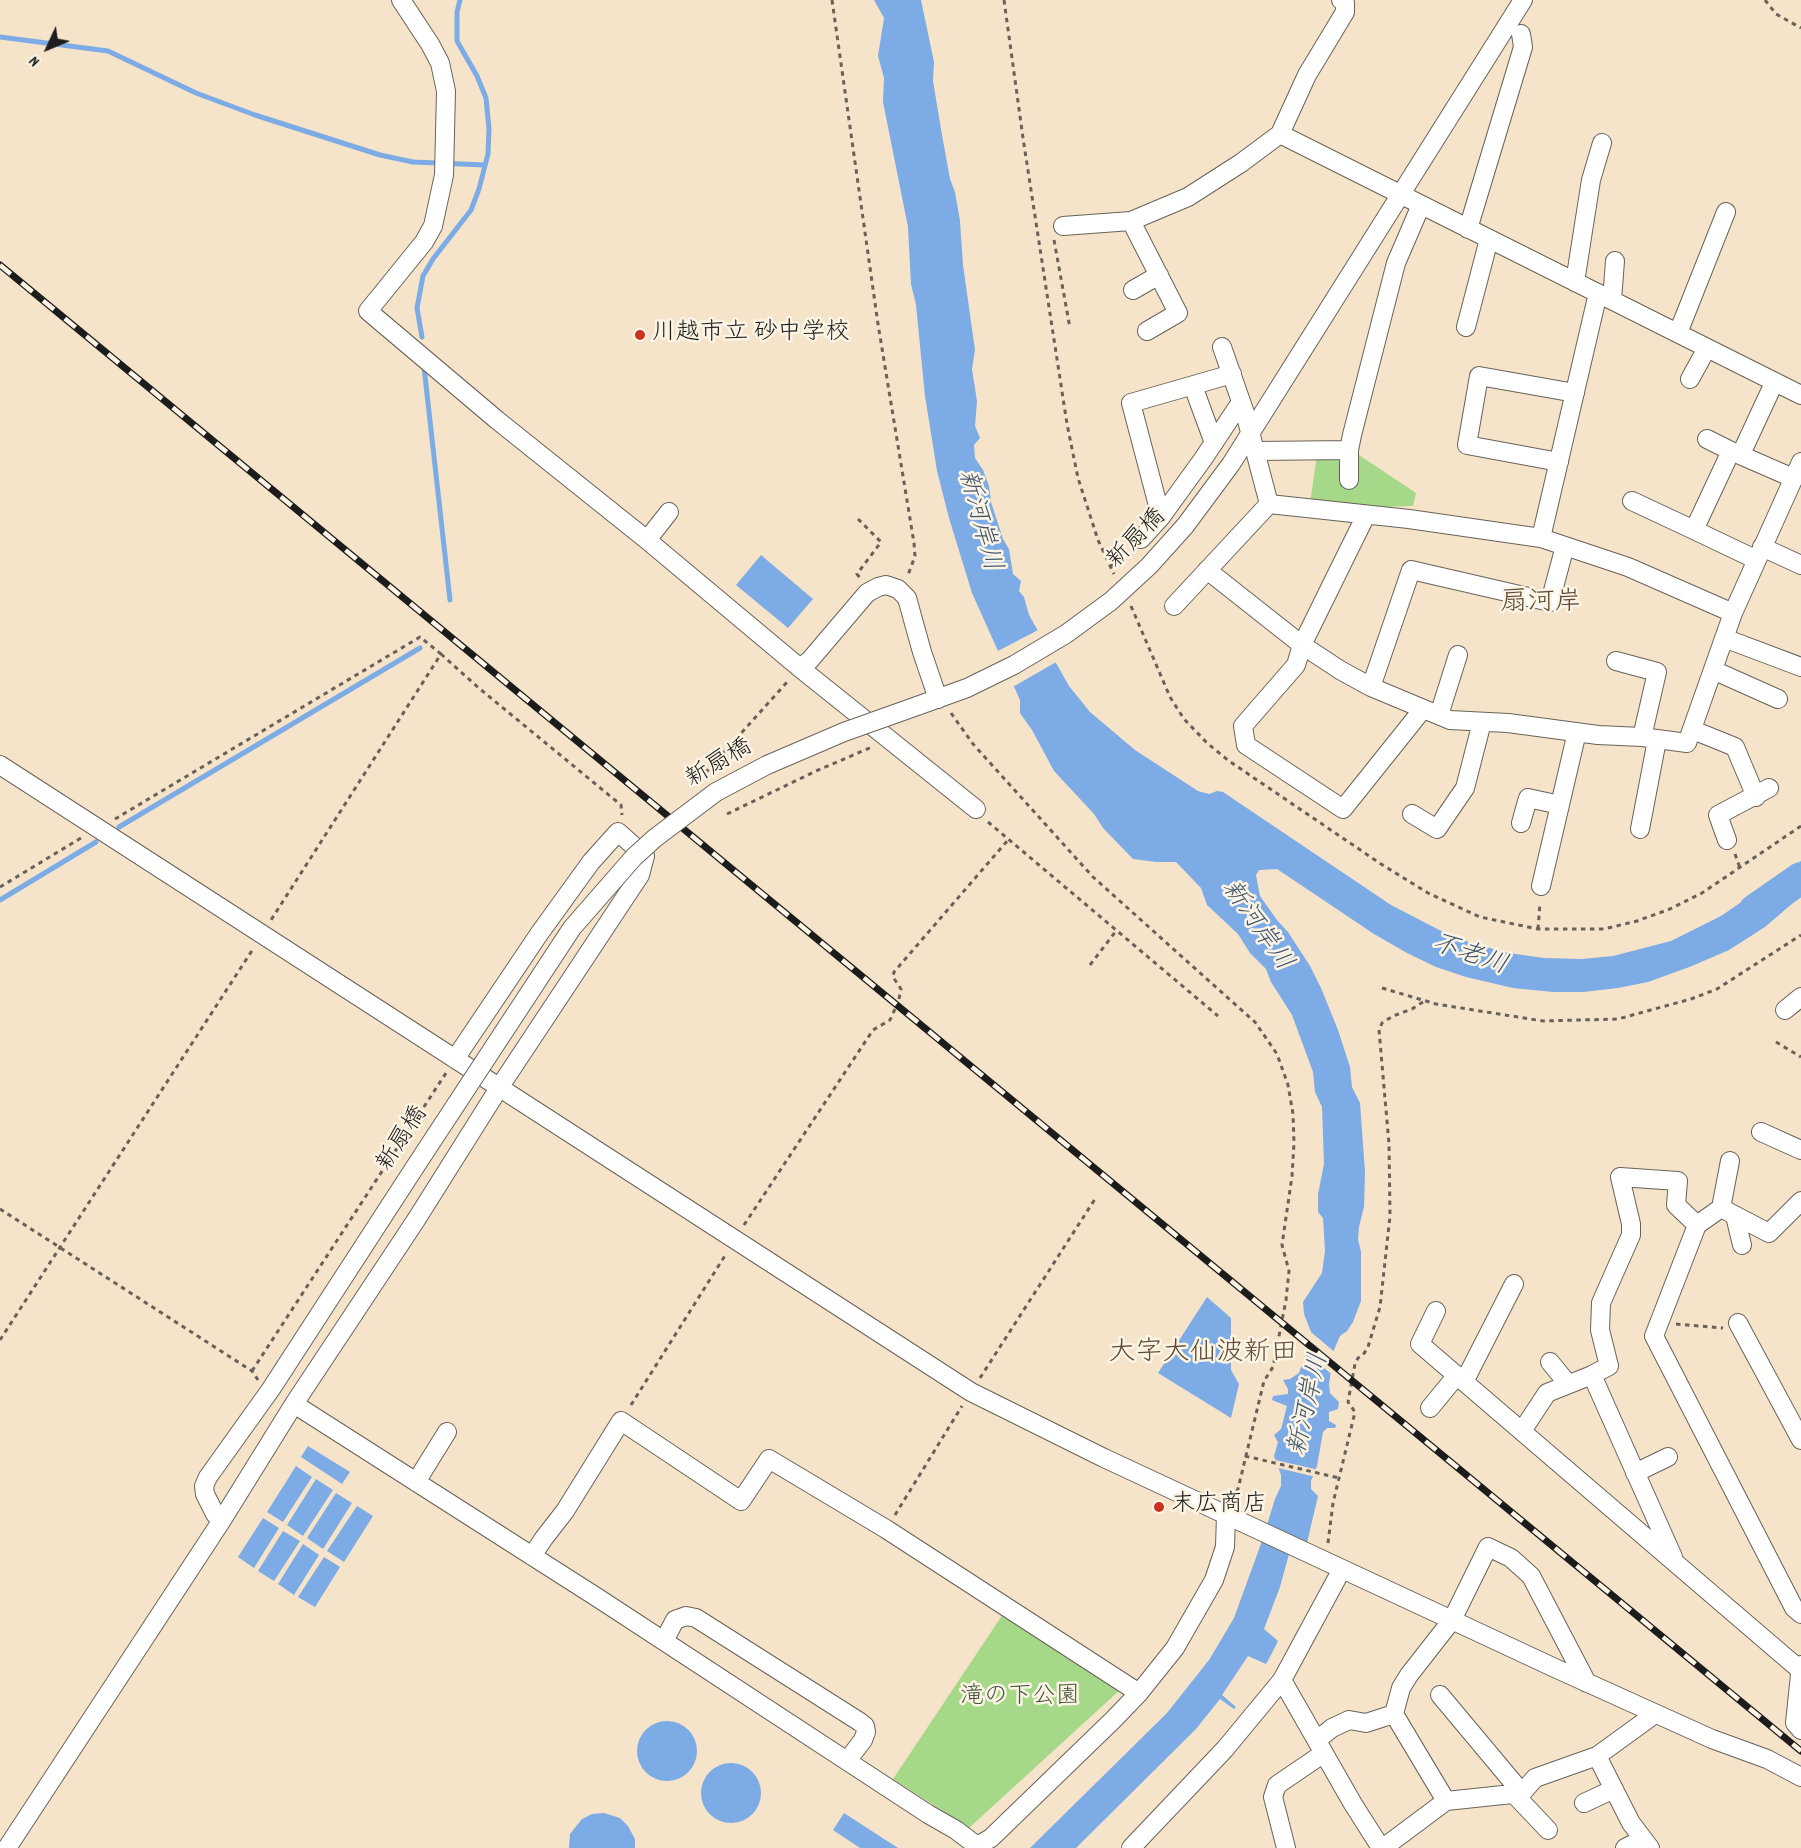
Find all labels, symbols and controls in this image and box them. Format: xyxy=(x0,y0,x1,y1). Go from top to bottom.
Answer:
north arrow xyxy=(18,18,78,78)
text: N xyxy=(24,50,46,72)
place label: 川越市立 砂中学校 xyxy=(652,321,849,349)
marker: 川越市立 砂中学校 xyxy=(633,328,647,342)
water label: 新河岸川 xyxy=(948,467,1006,575)
street label: 新扇橋 xyxy=(1103,504,1173,576)
district label: 扇河岸 xyxy=(1501,589,1581,621)
street label: 新扇橋 xyxy=(682,734,758,796)
water label: 新河岸川 xyxy=(1212,875,1298,979)
water label: 不老川 xyxy=(1427,930,1511,984)
street label: 新扇橋 xyxy=(372,1102,436,1178)
district label: 大字大仙波新田 xyxy=(1109,1339,1297,1371)
water label: 新河岸川 xyxy=(1284,1351,1338,1459)
place label: 末広商店 xyxy=(1171,1493,1267,1521)
marker: 末広商店 xyxy=(1152,1500,1166,1514)
park label: 滝の下公園 xyxy=(960,1685,1080,1713)

